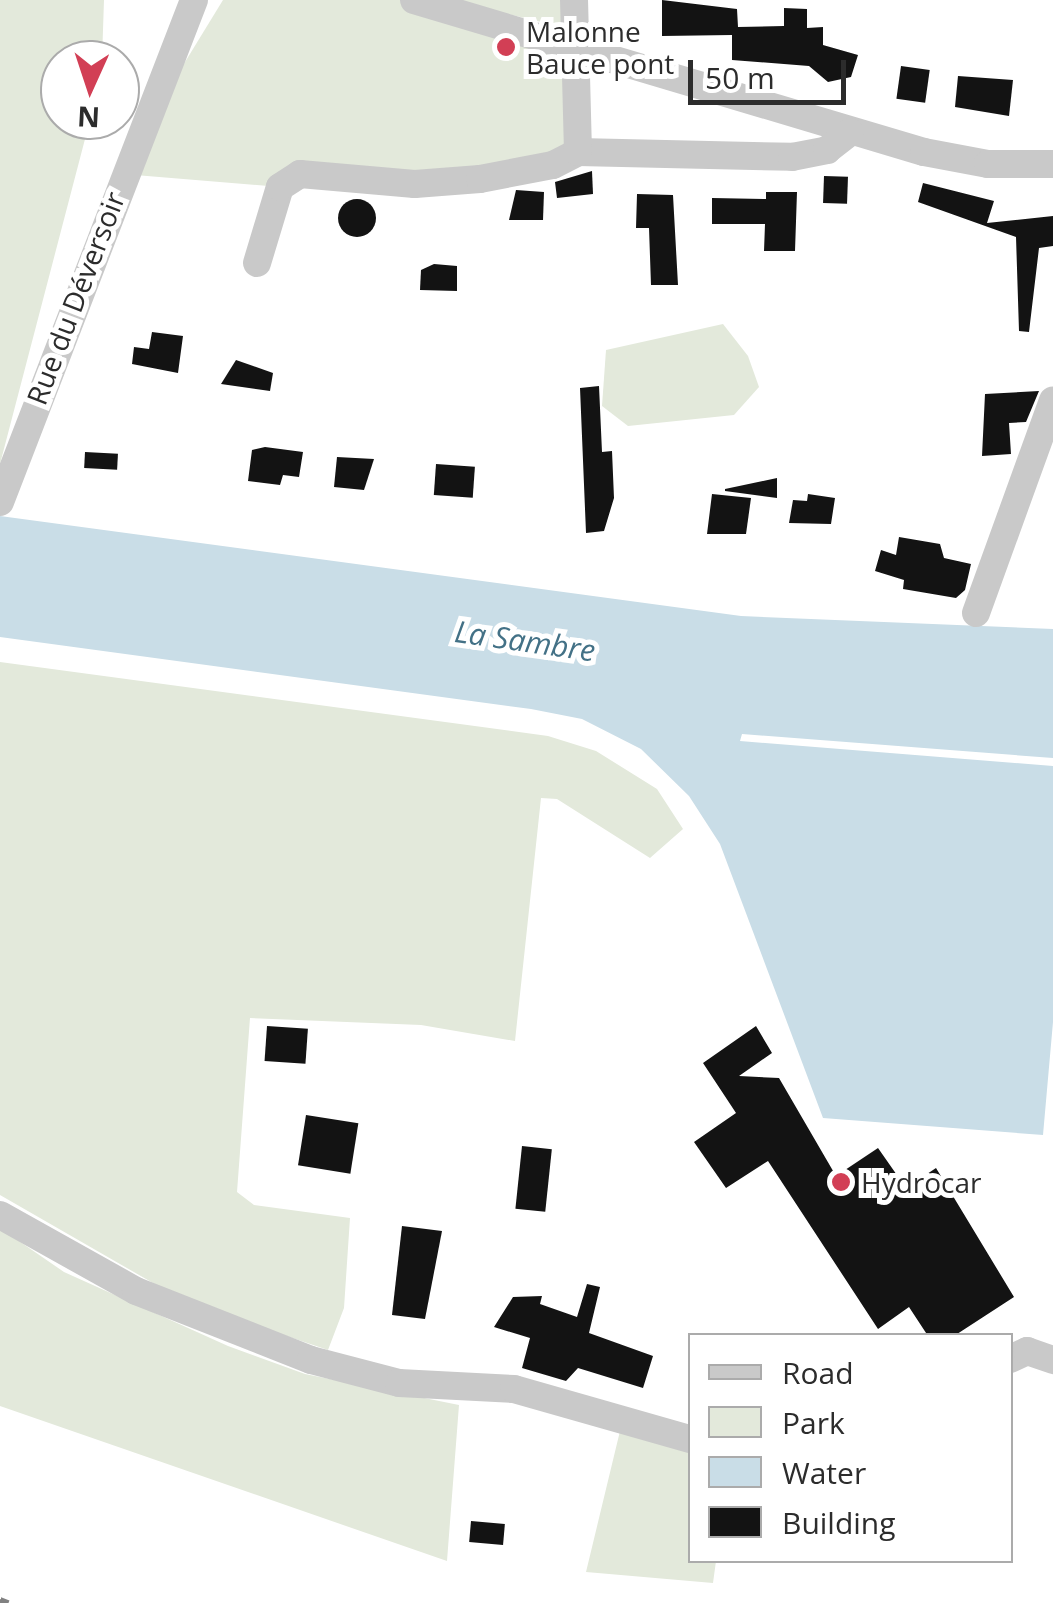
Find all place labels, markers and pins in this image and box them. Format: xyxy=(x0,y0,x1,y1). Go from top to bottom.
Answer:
place label: Malonne Bauce pont xyxy=(526,14,674,80)
marker: Malonne Bauce pont xyxy=(495,36,517,58)
place label: Hydrocar xyxy=(861,1165,982,1199)
marker: Hydrocar xyxy=(830,1171,852,1193)

